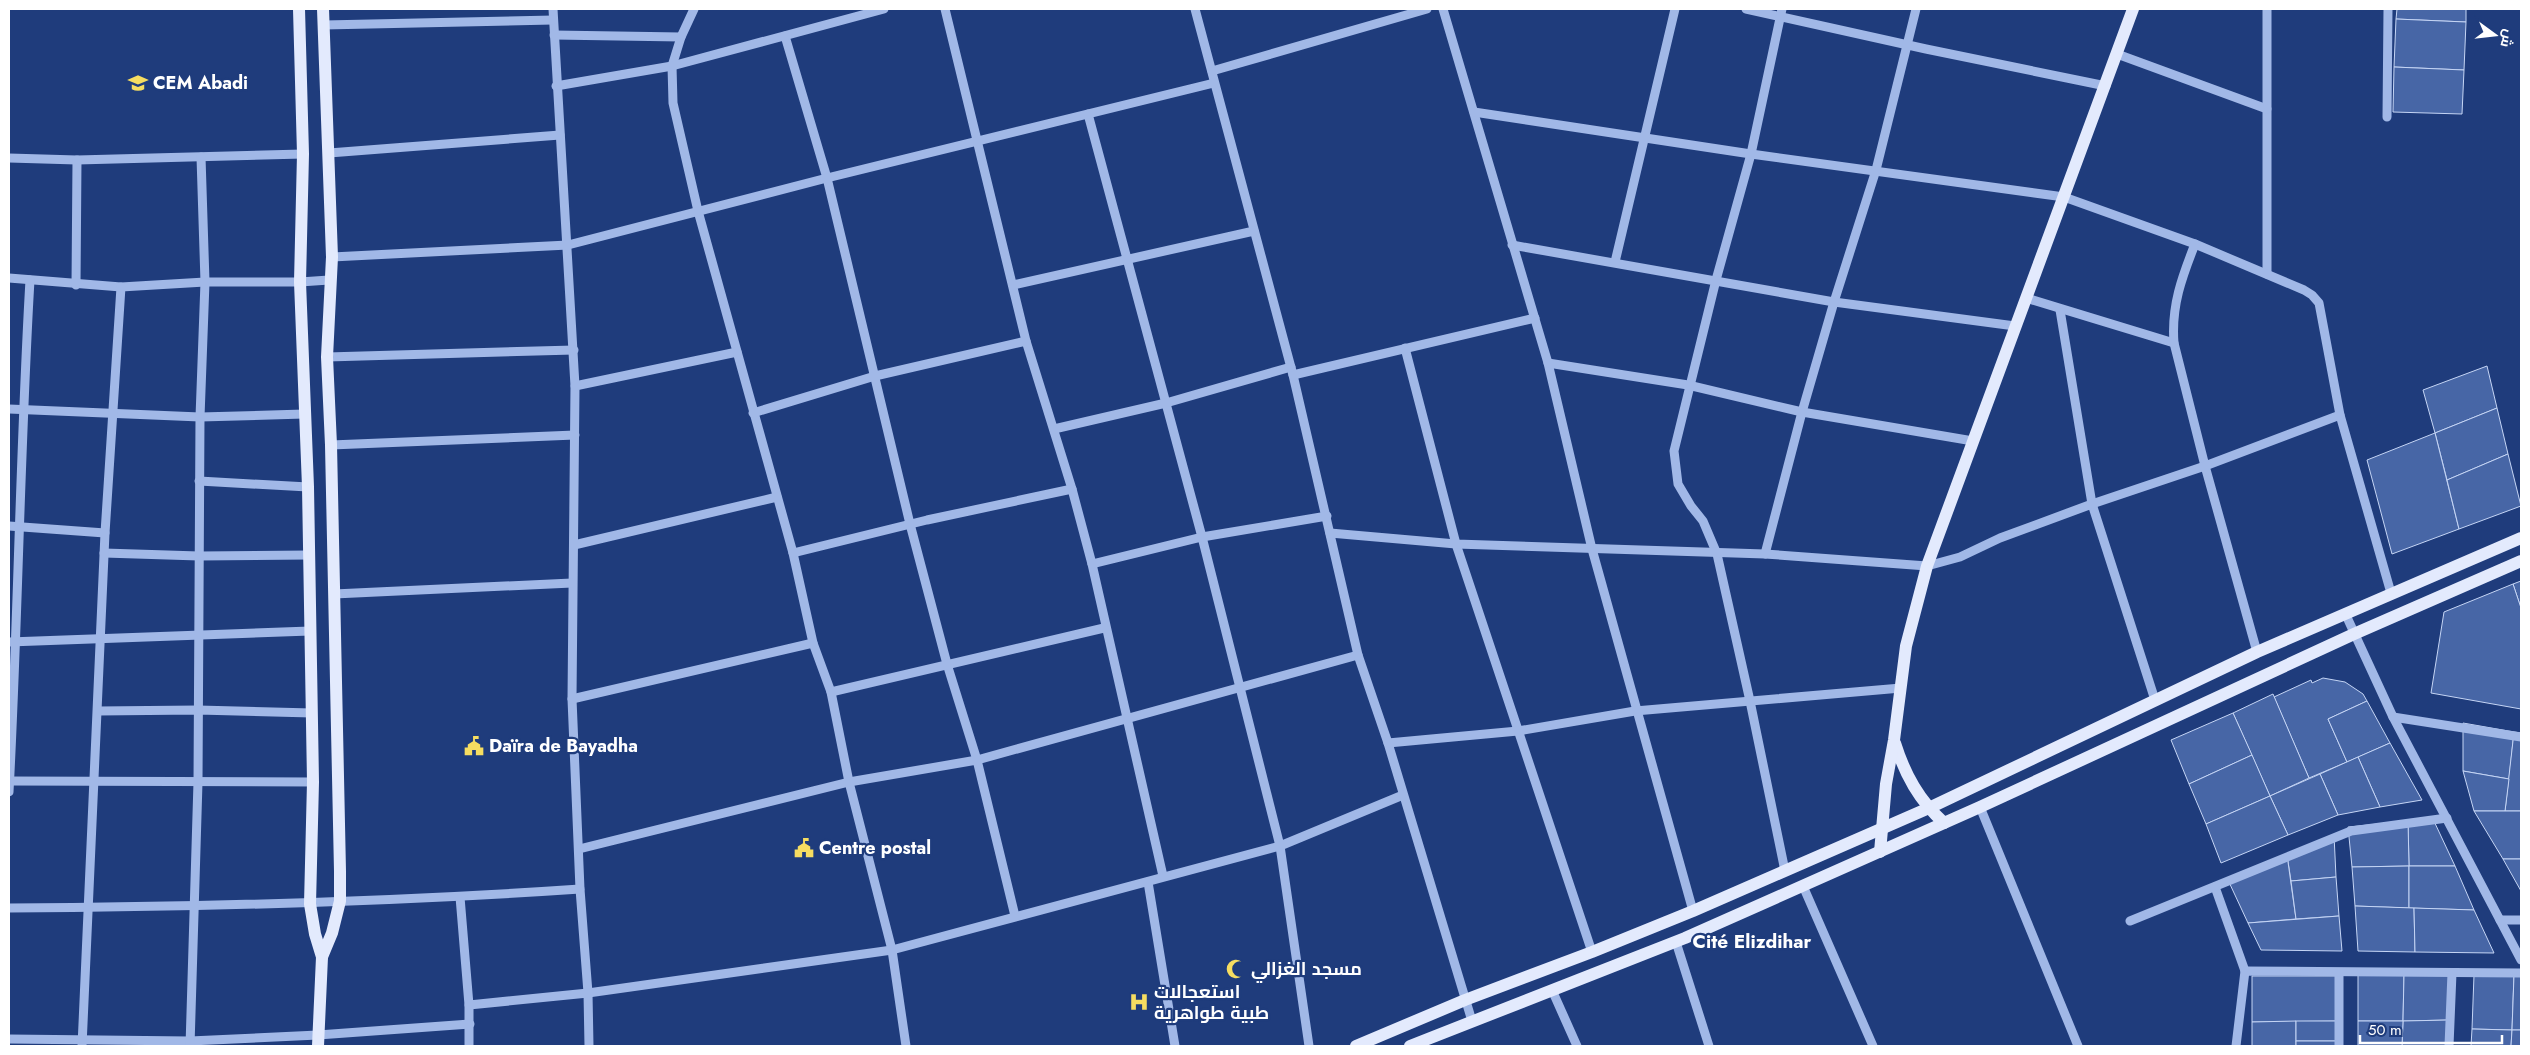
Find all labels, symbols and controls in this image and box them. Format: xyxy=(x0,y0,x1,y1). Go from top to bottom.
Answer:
north arrow xyxy=(2470,10,2520,60)
text: ش xyxy=(2496,27,2520,50)
place label: CEM Abadi xyxy=(153,70,248,96)
school or university icon: CEM Abadi xyxy=(127,72,149,94)
place label: Daïra de Bayadha xyxy=(489,733,638,759)
public building icon: Daïra de Bayadha xyxy=(463,735,485,757)
place label: Centre postal xyxy=(819,835,931,861)
public building icon: Centre postal xyxy=(793,837,815,859)
district label: Cité Elizdihar xyxy=(1693,928,1812,955)
place label: مسجد الغزالي xyxy=(1251,956,1362,984)
mosque icon: مسجد الغزالي xyxy=(1225,958,1247,980)
place label: استعجالات طبية طواهرية xyxy=(1154,979,1269,1026)
hospital icon: استعجالات طبية طواهرية xyxy=(1128,991,1150,1013)
scale bar xyxy=(2360,1012,2502,1044)
text: 50 m xyxy=(2368,1019,2402,1041)

